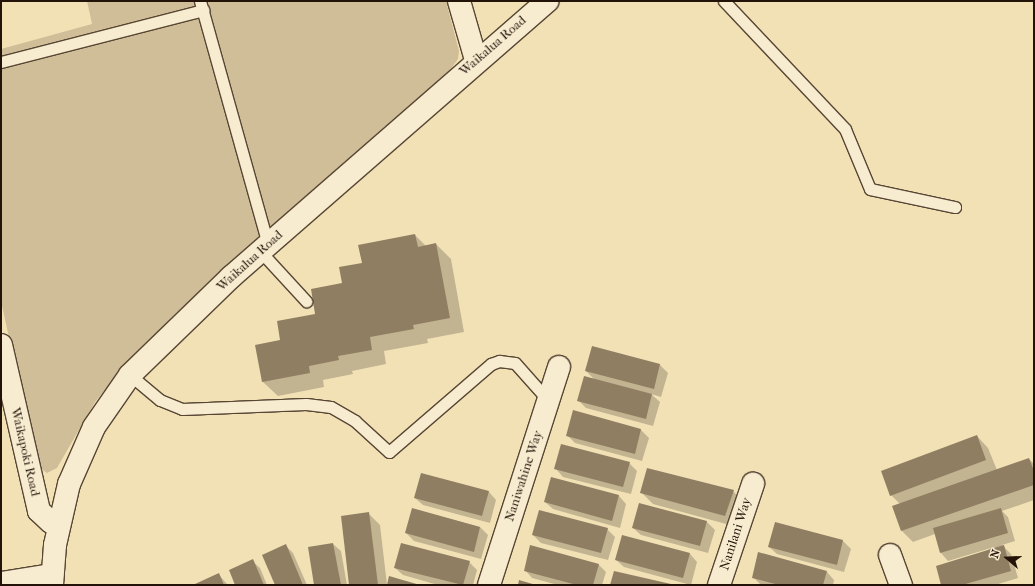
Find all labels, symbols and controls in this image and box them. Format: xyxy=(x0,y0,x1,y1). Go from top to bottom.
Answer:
street label: Waikalua Road xyxy=(457,13,529,79)
street label: Waikalua Road xyxy=(214,227,286,295)
street label: Waikapoki Road xyxy=(7,406,43,498)
street label: Naniwahine Way xyxy=(502,429,546,523)
street label: Nanilani Way xyxy=(717,496,755,572)
north arrow xyxy=(987,538,1027,578)
text: N xyxy=(988,548,1003,560)

